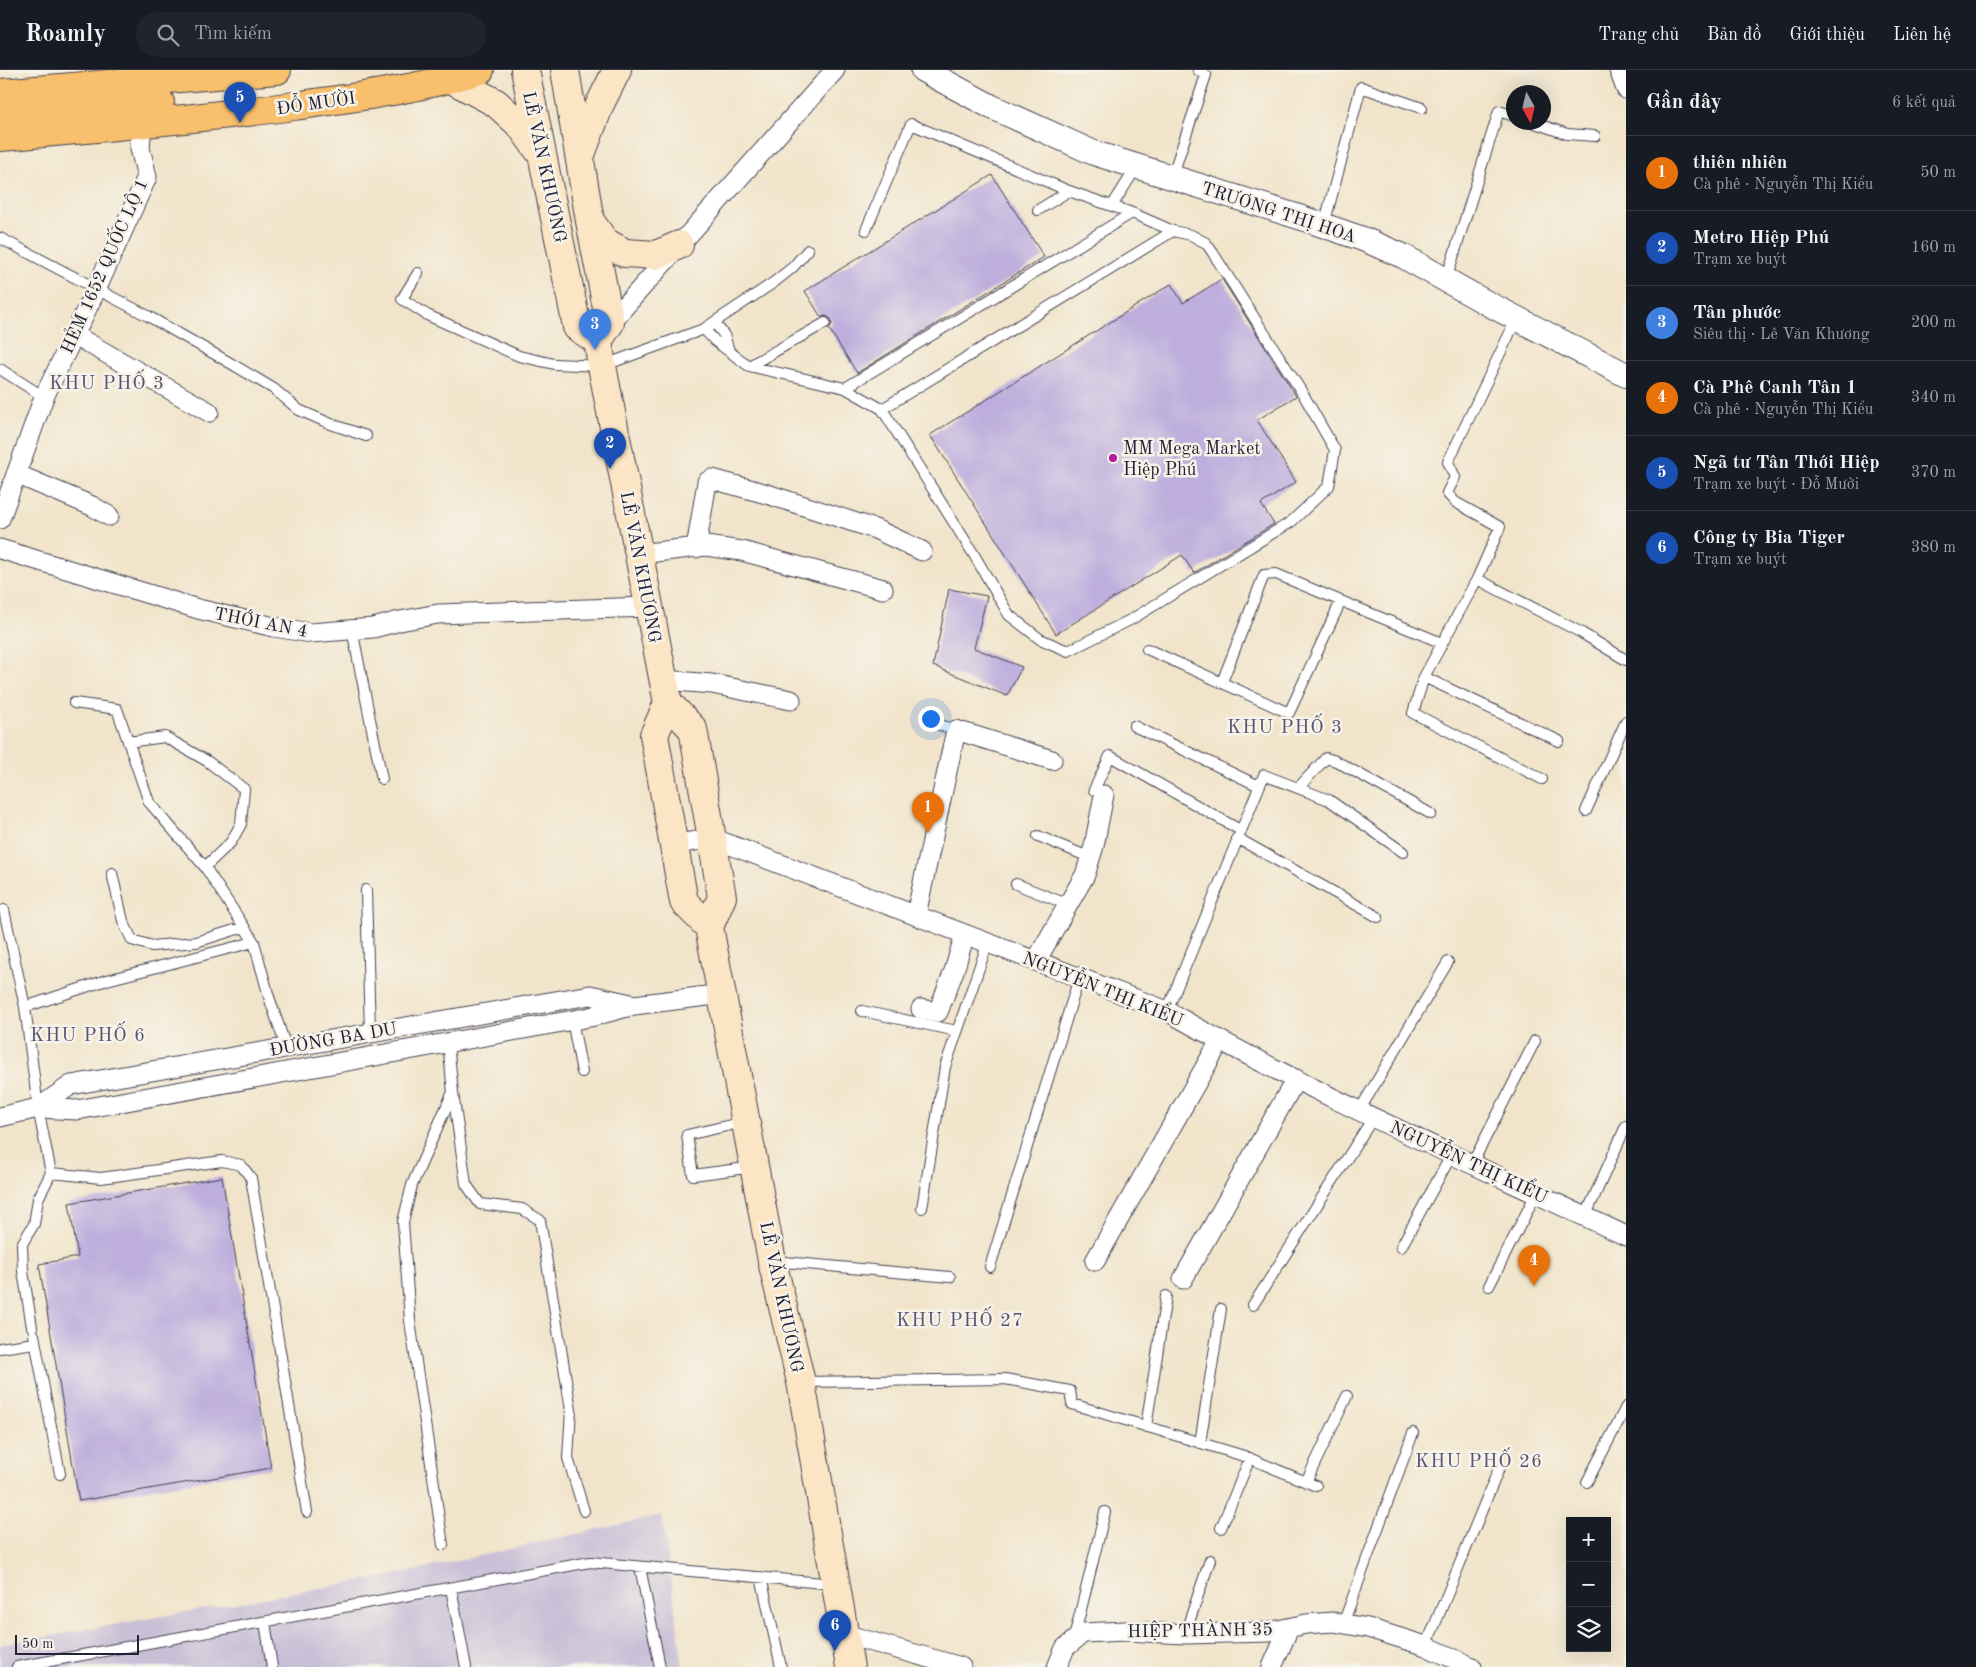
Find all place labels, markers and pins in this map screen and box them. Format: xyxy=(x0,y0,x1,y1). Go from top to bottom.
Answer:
pin: 5 xyxy=(224,82,256,123)
pin: 3 xyxy=(579,309,611,350)
pin: 2 xyxy=(594,428,626,469)
place label: MM Mega Market Hiệp Phú xyxy=(1123,440,1261,479)
marker: MM Mega Market Hiệp Phú xyxy=(1107,452,1119,464)
pin: 1 xyxy=(912,792,944,833)
pin: 4 xyxy=(1518,1245,1550,1286)
pin: 6 xyxy=(819,1610,851,1651)

